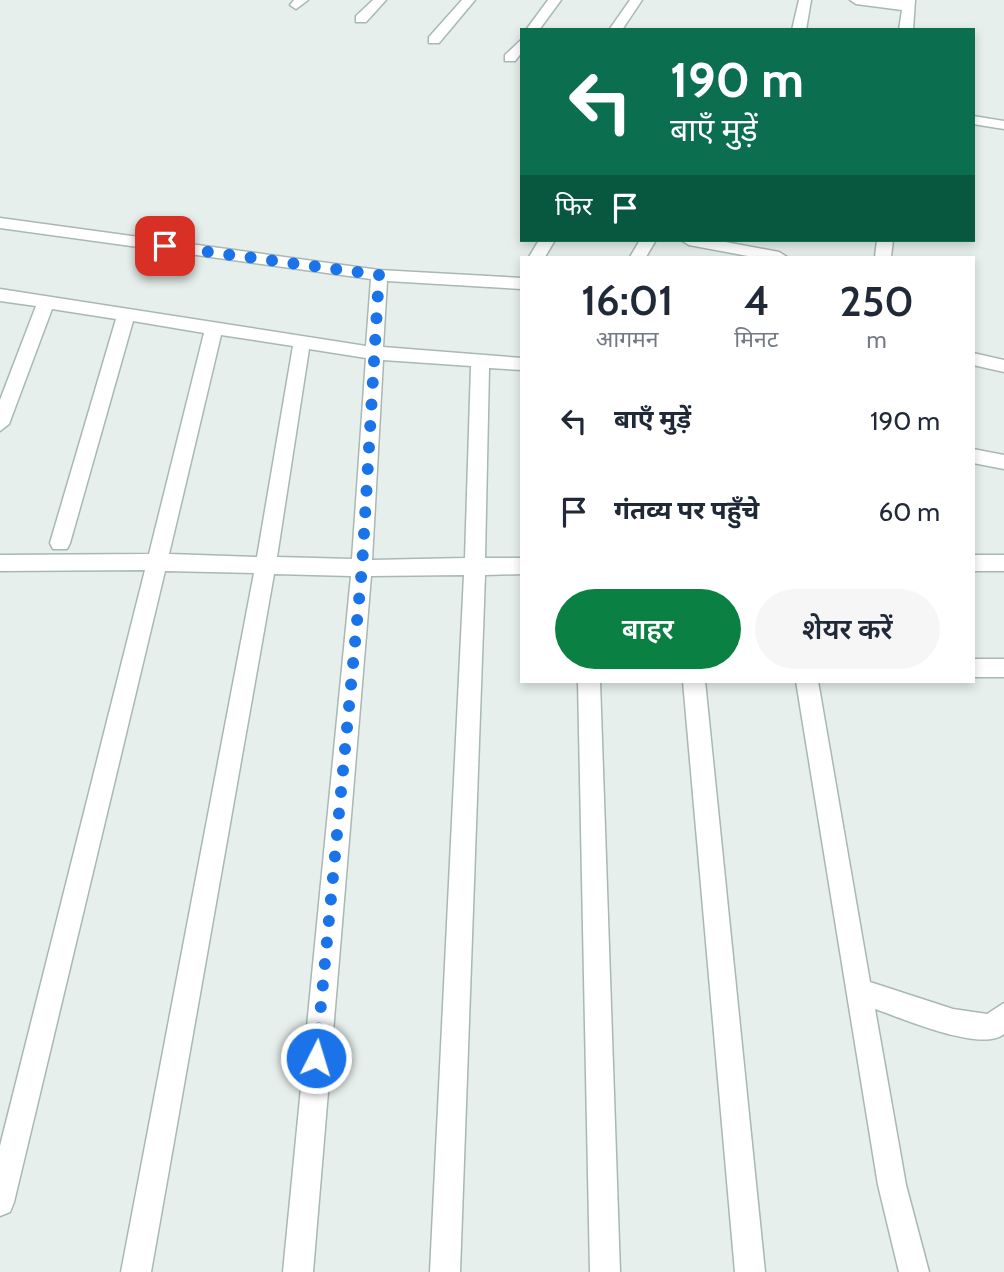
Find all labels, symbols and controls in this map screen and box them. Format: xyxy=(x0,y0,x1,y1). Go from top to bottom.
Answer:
text: 190 m xyxy=(670,50,804,109)
icon: left xyxy=(555,56,646,147)
text: बाएँ मुड़ें xyxy=(670,110,758,149)
icon: arrive xyxy=(606,189,644,227)
text: फिर xyxy=(555,190,592,222)
pin xyxy=(135,216,195,276)
icon: arrive xyxy=(146,227,184,265)
text: 16:01 xyxy=(581,274,673,326)
text: 4 xyxy=(744,274,769,326)
text: 250 xyxy=(840,275,914,327)
text: आगमन xyxy=(596,325,659,353)
text: मिनट xyxy=(734,325,778,353)
text: m xyxy=(867,326,887,354)
icon: left xyxy=(555,402,593,440)
text: बाएँ मुड़ें xyxy=(614,403,691,435)
text: 190 m xyxy=(870,405,940,437)
icon: arrive xyxy=(555,493,593,531)
text: गंतव्य पर पहुँचे xyxy=(614,494,759,526)
text: 60 m xyxy=(878,496,940,528)
button: बाहर xyxy=(555,589,741,669)
button: शेयर करें xyxy=(755,589,940,669)
position arrow xyxy=(279,1021,353,1095)

